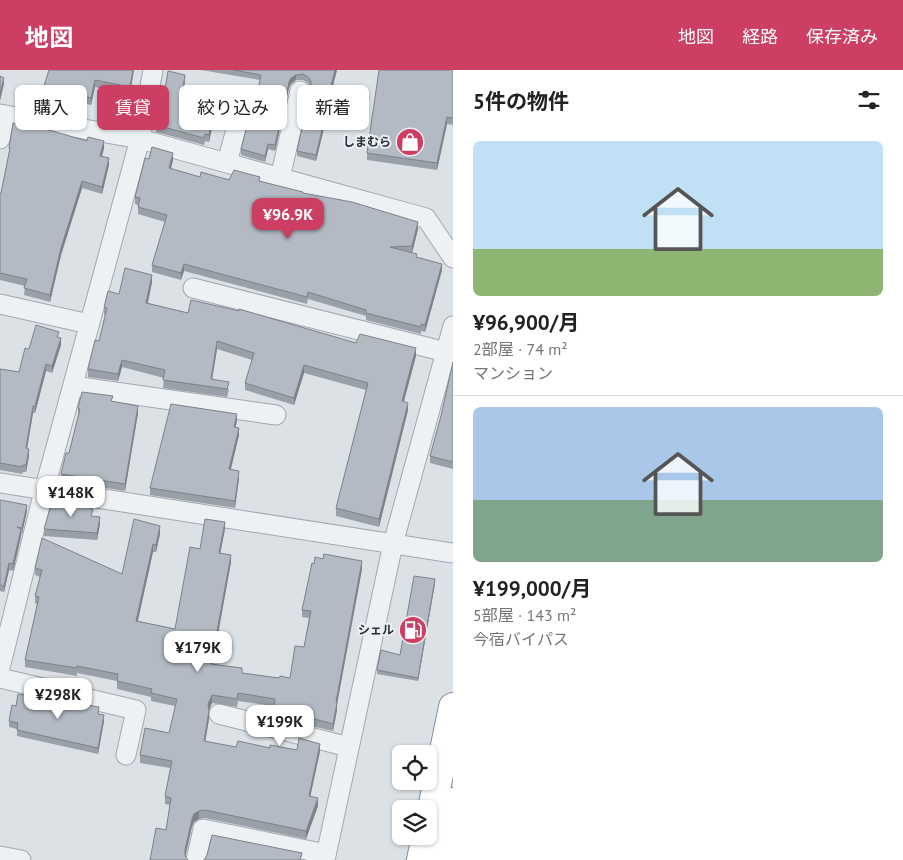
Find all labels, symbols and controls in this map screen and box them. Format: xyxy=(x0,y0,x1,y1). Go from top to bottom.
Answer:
text: 地図 xyxy=(25,22,73,53)
text: 地図 xyxy=(678,25,714,48)
text: 経路 xyxy=(742,25,778,48)
text: 保存済み xyxy=(806,25,878,48)
chip: 購入 xyxy=(15,85,87,130)
chip: 賃貸 xyxy=(97,85,169,130)
chip: 絞り込み xyxy=(179,85,287,130)
chip: 新着 xyxy=(297,85,369,130)
icon: filters xyxy=(855,86,883,114)
text: 5件の物件 xyxy=(473,88,569,115)
shop icon: しまむら xyxy=(395,127,425,157)
place label: しまむら xyxy=(343,134,391,149)
icon: home xyxy=(633,174,723,264)
pin: ¥96.9K xyxy=(247,198,329,240)
text: ¥96.9K xyxy=(263,204,313,224)
text: ¥96,900/月 xyxy=(473,309,579,336)
text: 2部屋 · 74 m² xyxy=(473,339,568,359)
text: マンション xyxy=(473,363,553,383)
icon: home xyxy=(633,439,723,529)
pin: ¥148K xyxy=(36,476,106,518)
text: ¥148K xyxy=(48,482,94,502)
text: ¥199,000/月 xyxy=(473,575,591,602)
text: 5部屋 · 143 m² xyxy=(473,605,576,625)
fuel station icon: シェル xyxy=(398,615,428,645)
place label: シェル xyxy=(358,622,394,637)
text: 今宿バイパス xyxy=(473,629,569,649)
pin: ¥179K xyxy=(163,630,233,673)
text: ¥179K xyxy=(175,637,221,657)
pin: ¥298K xyxy=(23,678,93,720)
text: ¥298K xyxy=(35,684,81,704)
pin: ¥199K xyxy=(245,704,315,747)
text: ¥199K xyxy=(257,711,303,731)
map controls xyxy=(392,745,437,845)
button: locate xyxy=(392,745,437,790)
button: layers xyxy=(392,800,437,845)

